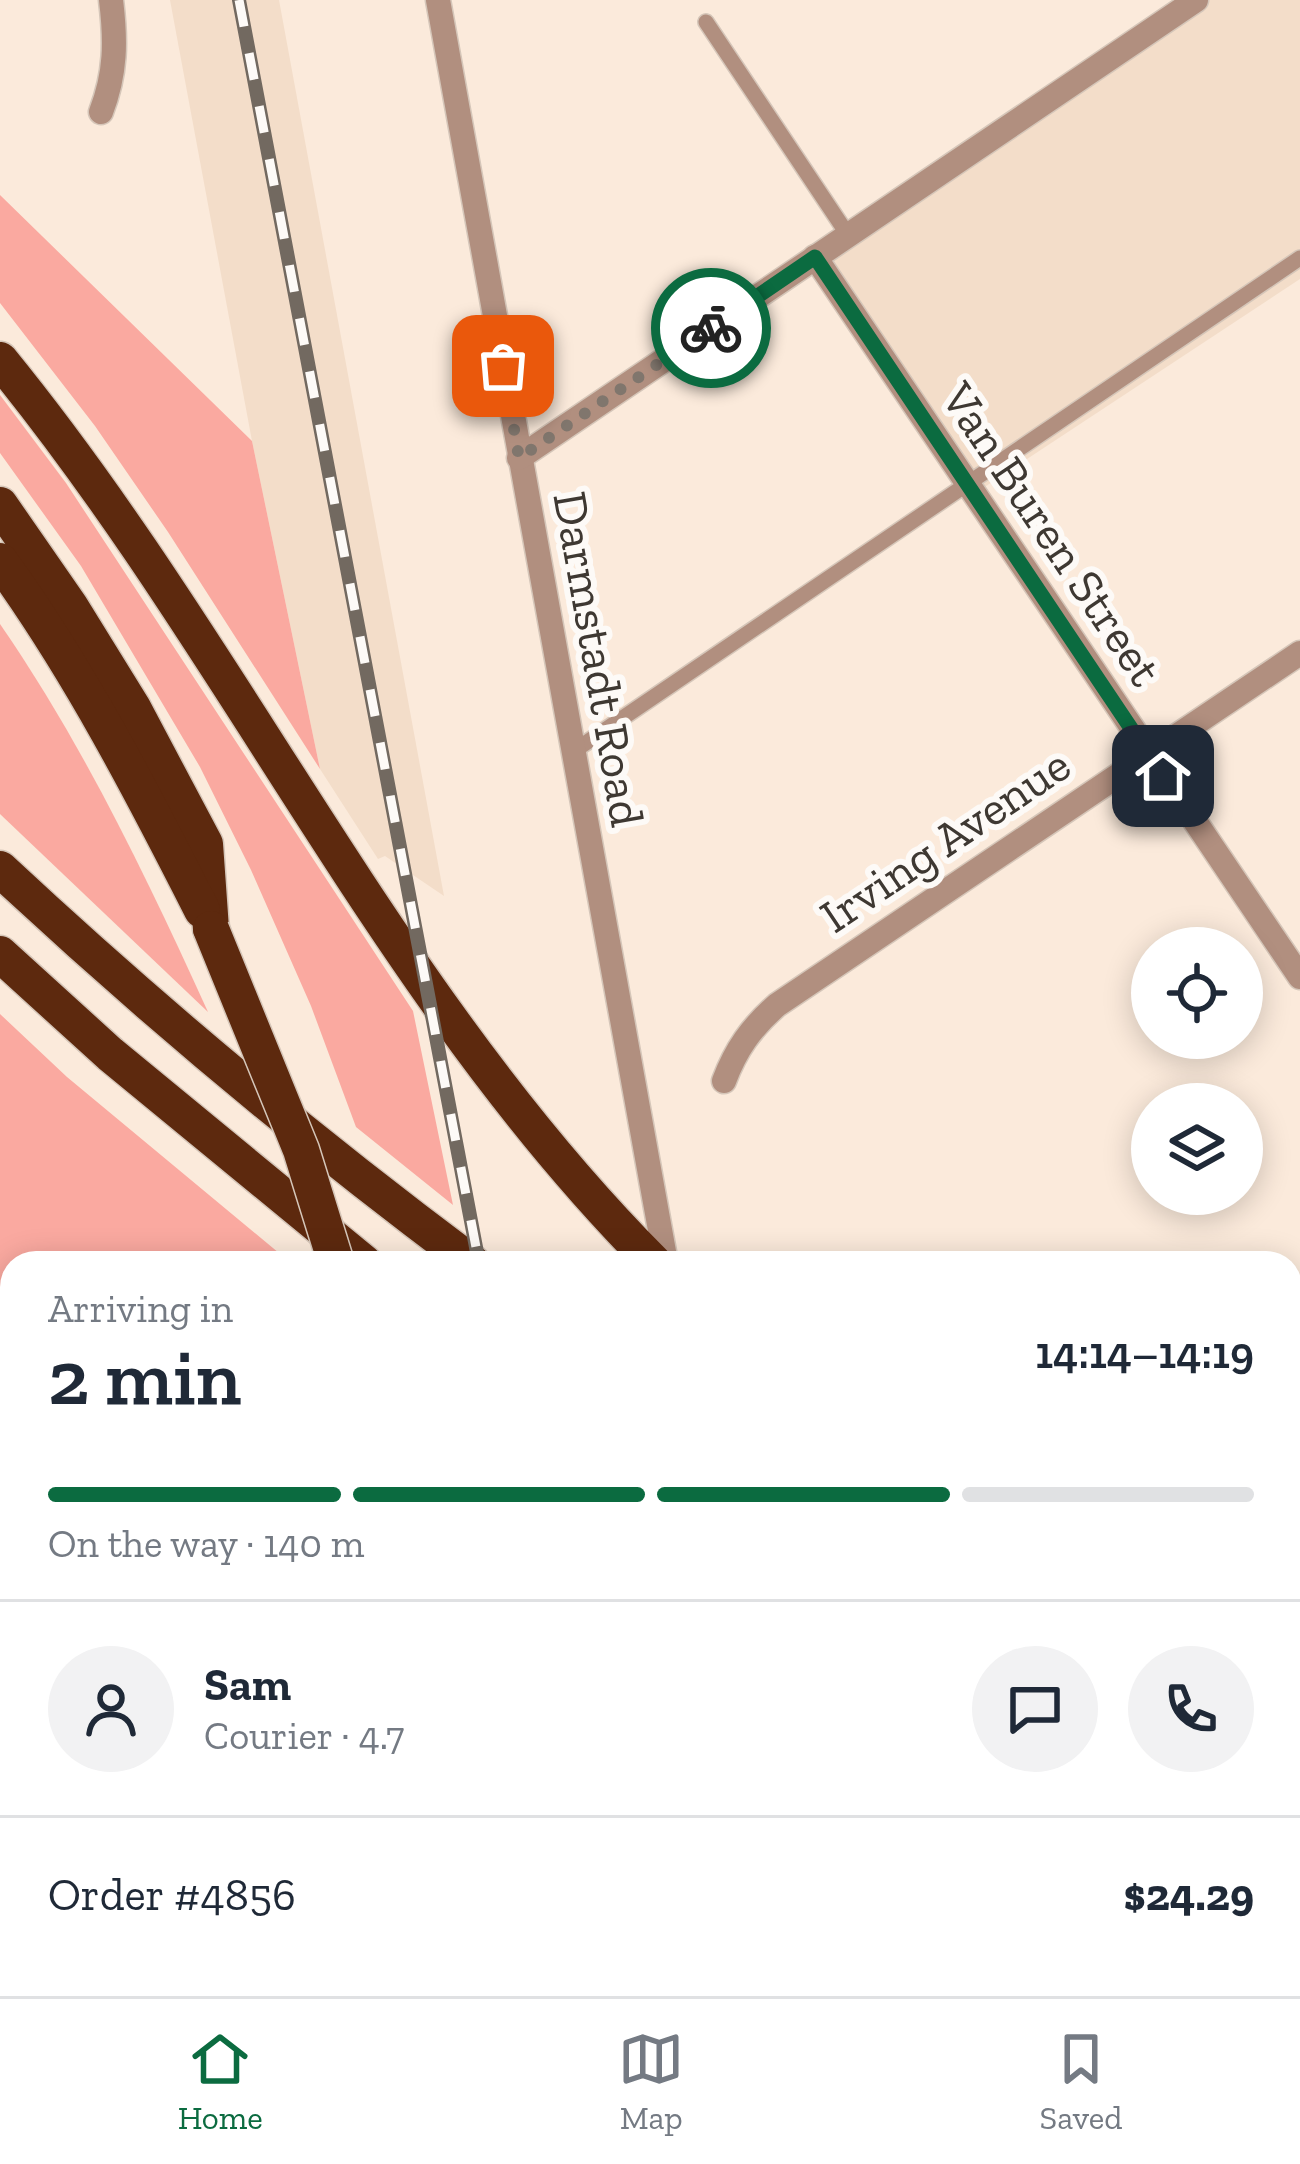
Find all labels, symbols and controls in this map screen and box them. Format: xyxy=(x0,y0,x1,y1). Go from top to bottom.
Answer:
courier xyxy=(651,268,771,388)
icon: bike xyxy=(678,295,744,361)
pin xyxy=(452,315,554,417)
icon: bag xyxy=(470,333,536,399)
street label: Van Buren Street xyxy=(929,371,1174,696)
street label: Darmstadt Road xyxy=(542,487,656,831)
pin xyxy=(1112,725,1214,827)
street label: Irving Avenue xyxy=(809,736,1081,944)
icon: home xyxy=(1130,743,1196,809)
map controls xyxy=(1131,927,1263,1215)
button: locate xyxy=(1131,927,1263,1059)
button: layers xyxy=(1131,1083,1263,1215)
text: Arriving in xyxy=(48,1285,233,1332)
text: 14:14–14:19 xyxy=(1035,1326,1254,1380)
text: 2 min xyxy=(48,1330,241,1424)
text: On the way · 140 m xyxy=(48,1520,364,1567)
button: person xyxy=(48,1646,174,1772)
button: chat xyxy=(972,1646,1098,1772)
button: phone xyxy=(1128,1646,1254,1772)
text: Sam xyxy=(204,1658,291,1712)
text: Courier · 4.7 xyxy=(204,1712,404,1759)
text: Order #4856 xyxy=(48,1868,296,1922)
text: $24.29 xyxy=(1124,1868,1254,1922)
tab: Home xyxy=(178,2026,263,2137)
tab: Map xyxy=(618,2026,684,2137)
tab: Saved xyxy=(1040,2026,1122,2137)

